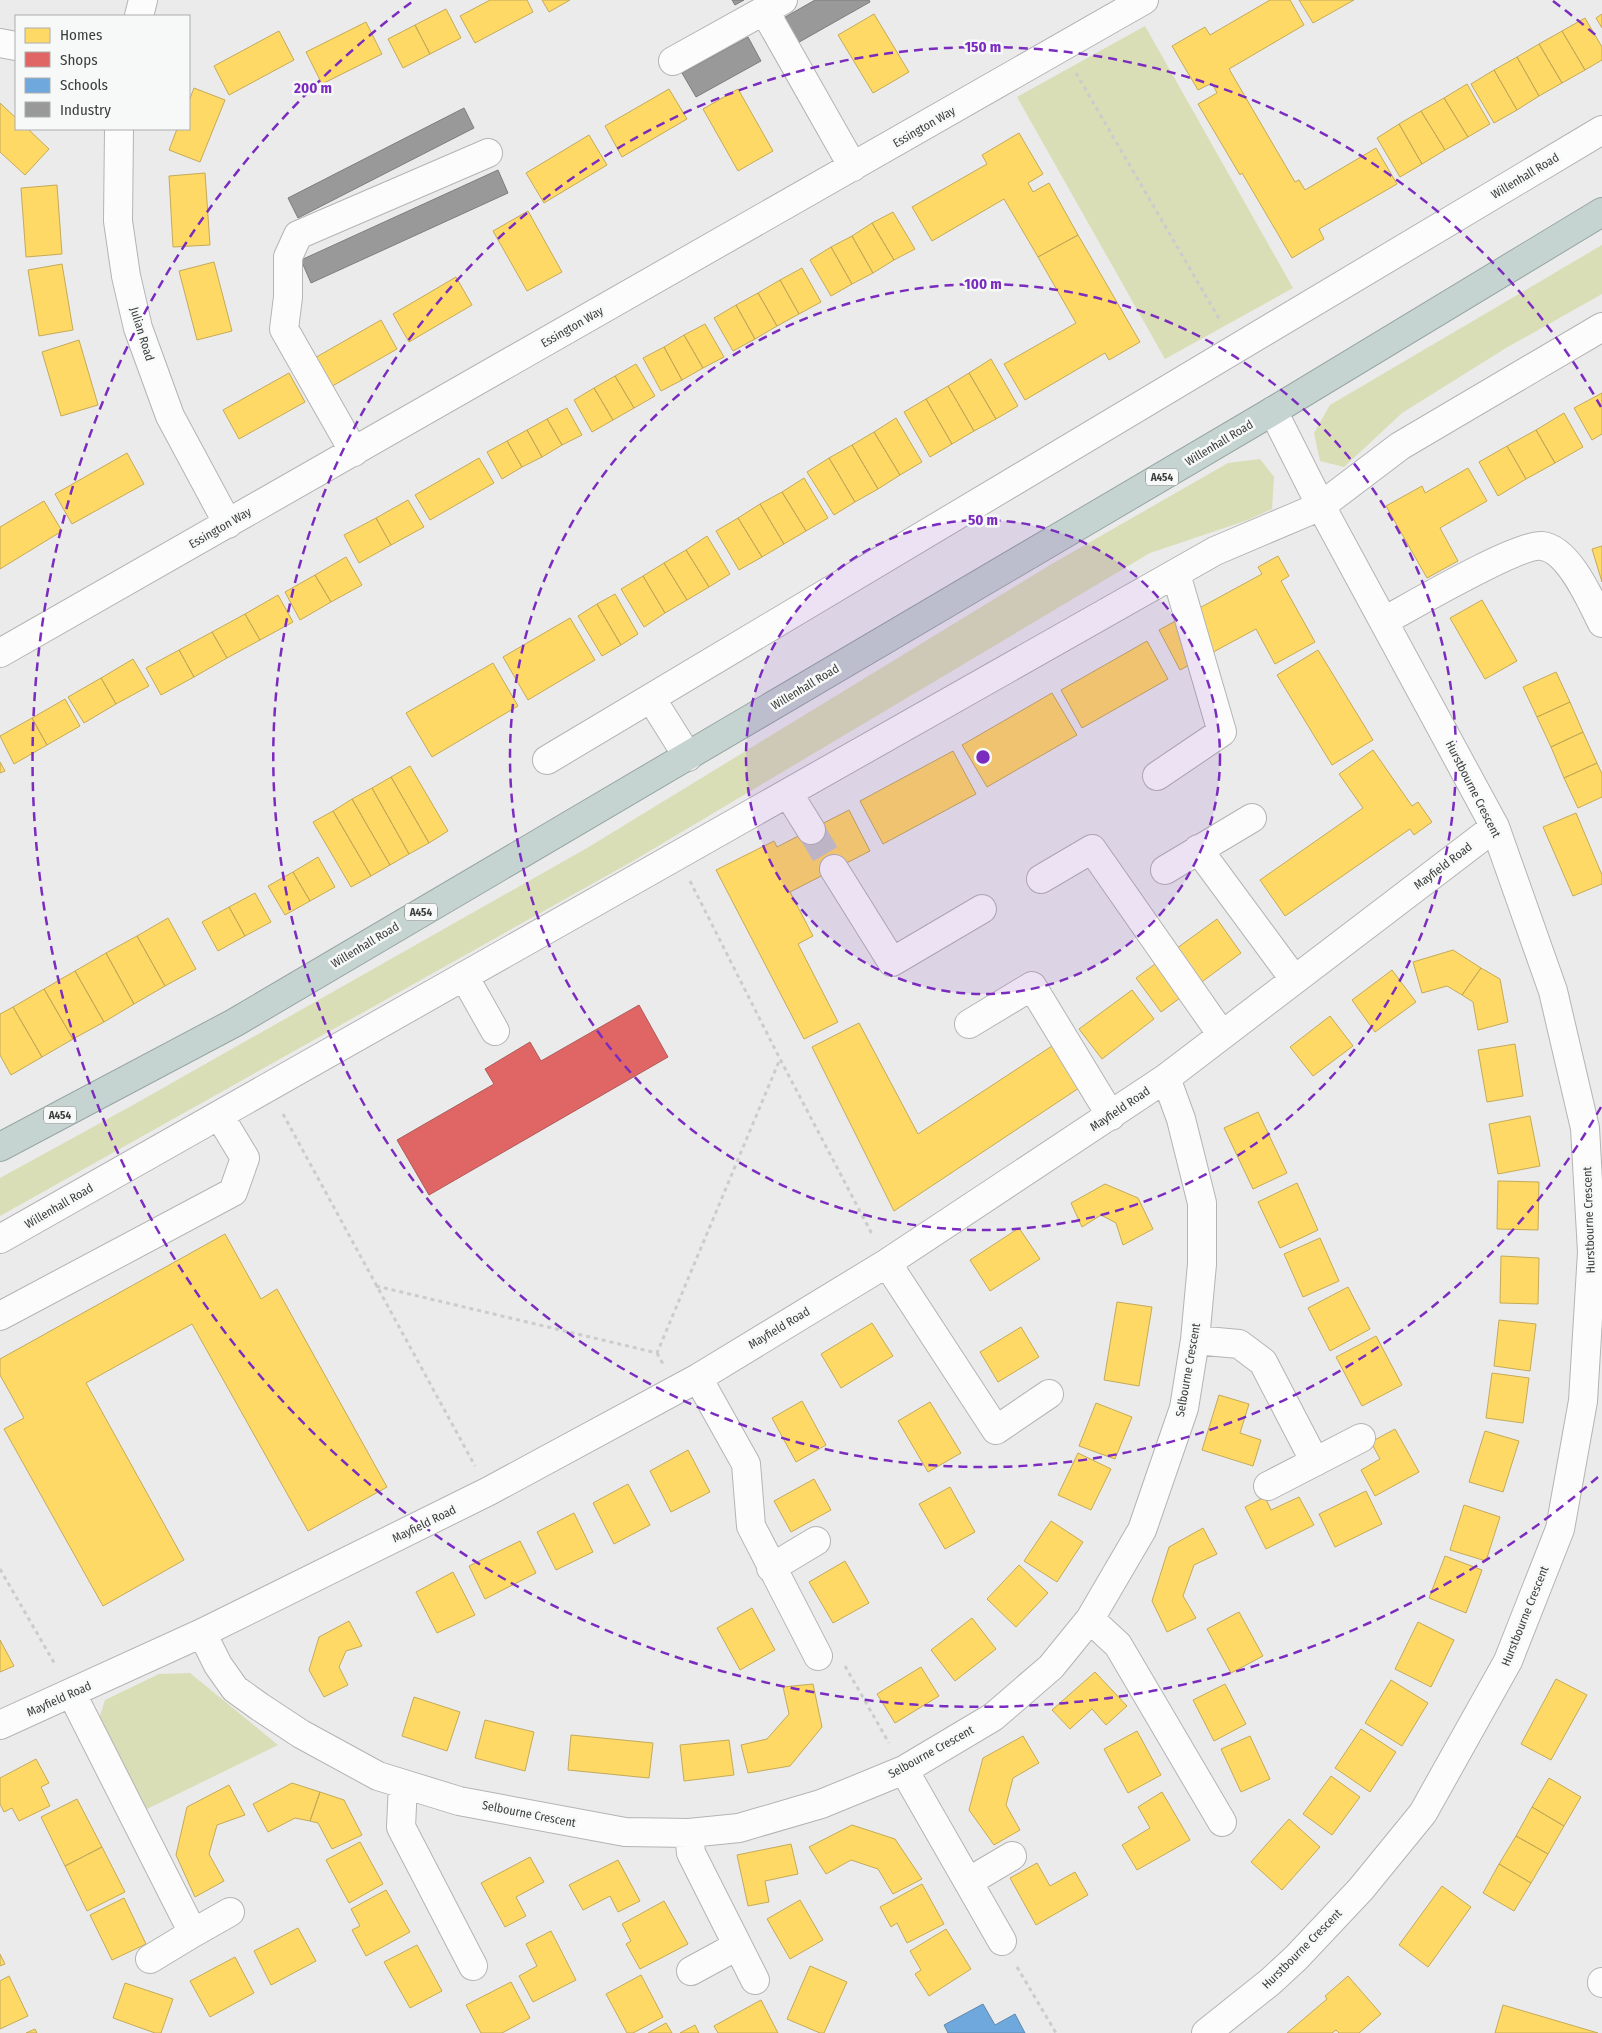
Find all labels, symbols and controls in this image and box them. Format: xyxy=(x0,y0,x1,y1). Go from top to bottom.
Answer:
legend xyxy=(15,15,190,130)
text: Homes xyxy=(60,26,102,44)
text: 150 m xyxy=(965,38,1001,56)
text: Shops xyxy=(60,51,98,69)
text: Schools xyxy=(60,76,108,94)
text: 200 m xyxy=(293,79,332,97)
text: Industry xyxy=(60,101,111,119)
street label: Essington Way xyxy=(890,103,958,150)
street label: Willenhall Road xyxy=(1489,150,1561,202)
text: 100 m xyxy=(964,275,1002,293)
street label: Essington Way xyxy=(538,303,606,350)
street label: Julian Road xyxy=(127,305,157,363)
street label: Willenhall Road xyxy=(1183,417,1255,469)
road number: A454 xyxy=(1146,468,1178,486)
street label: Essington Way xyxy=(186,504,254,551)
text: 50 m xyxy=(968,511,998,529)
street label: Willenhall Road xyxy=(769,661,841,713)
street label: Hurstbourne Crescent xyxy=(1443,738,1504,840)
centre of rings xyxy=(974,748,992,766)
street label: Mayfield Road xyxy=(1411,840,1475,892)
road number: A454 xyxy=(405,904,437,920)
street label: Willenhall Road xyxy=(329,919,401,971)
street label: Mayfield Road xyxy=(1087,1084,1153,1134)
road number: A454 xyxy=(44,1106,76,1124)
street label: Hurstbourne Crescent xyxy=(1580,1166,1598,1274)
street label: Willenhall Road xyxy=(22,1181,96,1231)
street label: Mayfield Road xyxy=(746,1304,812,1352)
street label: Selbourne Crescent xyxy=(1173,1322,1203,1418)
street label: Mayfield Road xyxy=(390,1503,458,1545)
street label: Hurstbourne Crescent xyxy=(1499,1564,1552,1668)
street label: Mayfield Road xyxy=(25,1679,93,1719)
street label: Selbourne Crescent xyxy=(886,1723,976,1781)
street label: Selbourne Crescent xyxy=(481,1798,577,1830)
street label: Hurstbourne Crescent xyxy=(1259,1906,1345,1992)

